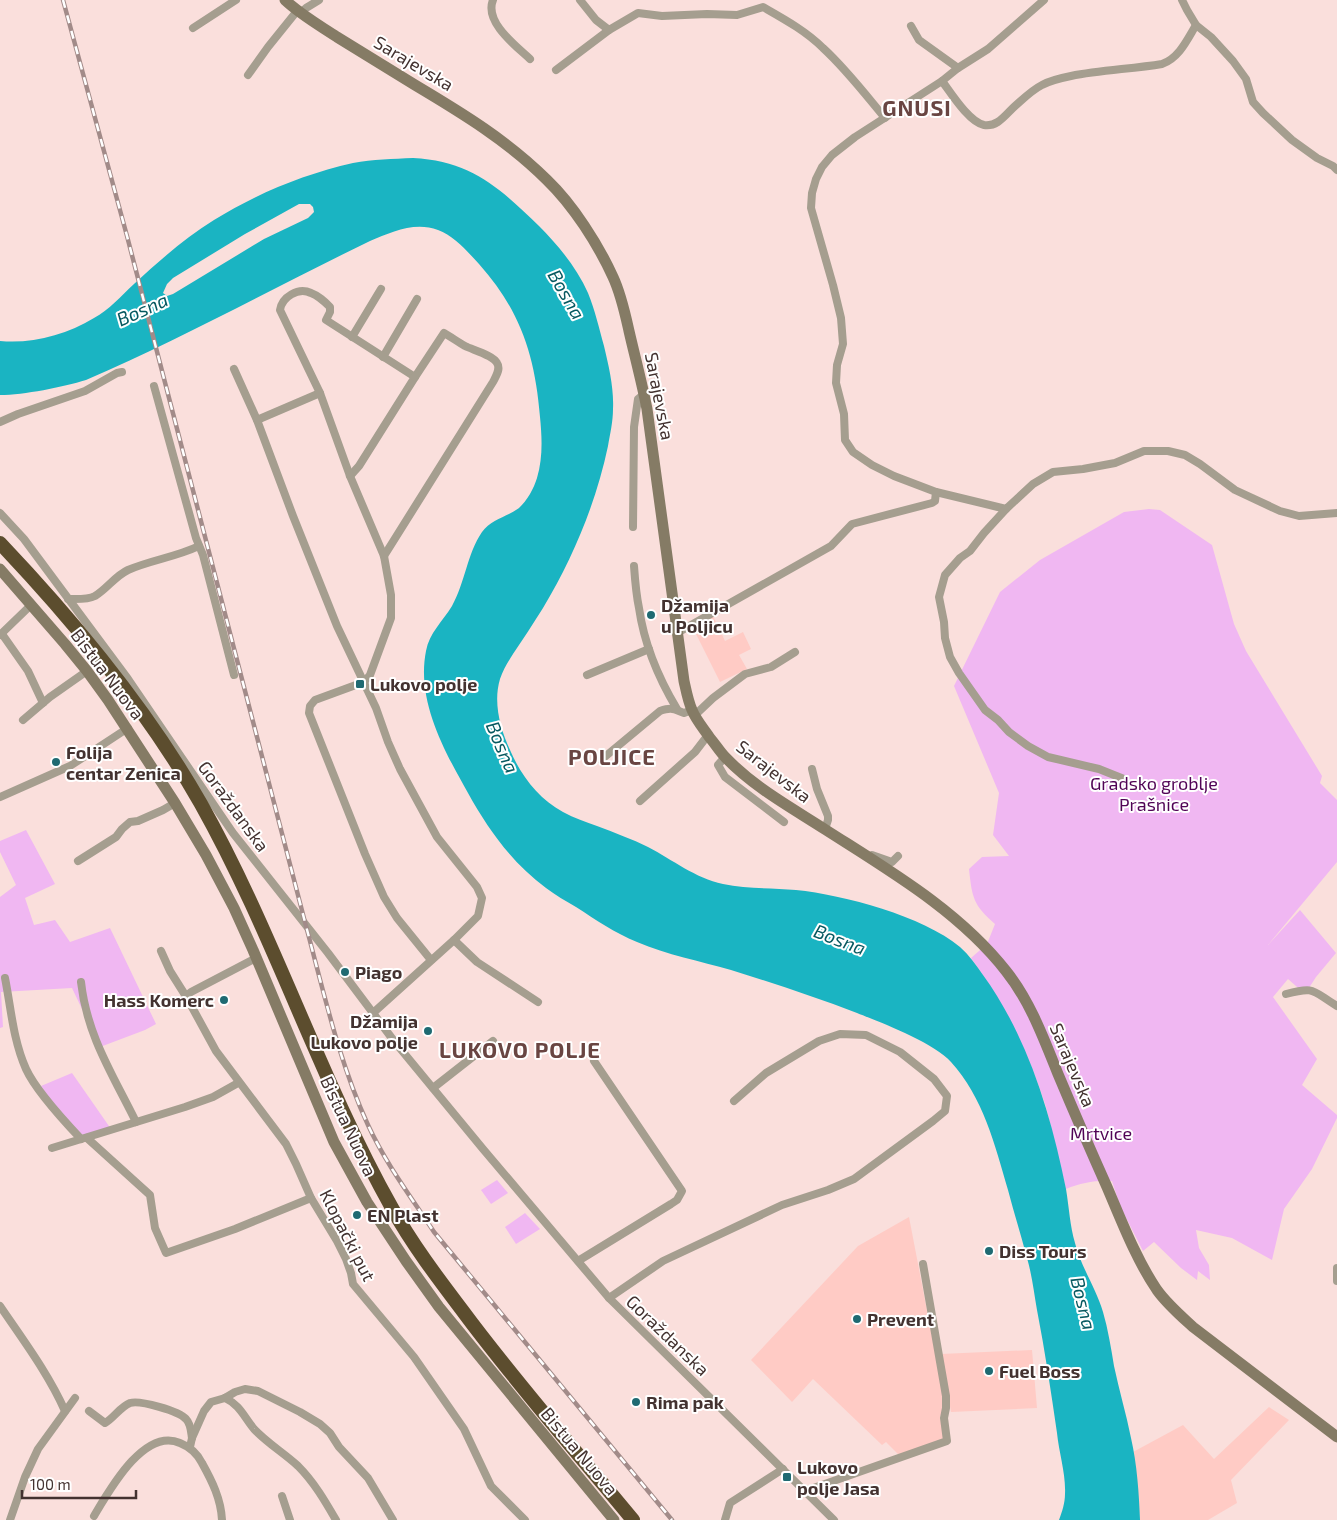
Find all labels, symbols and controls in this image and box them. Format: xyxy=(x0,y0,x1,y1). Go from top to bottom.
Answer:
street label: Sarajevska xyxy=(370,31,458,95)
district label: GNUSI xyxy=(882,94,952,120)
water label: Bosna xyxy=(544,265,590,323)
water label: Bosna xyxy=(113,288,171,330)
street label: Sarajevska xyxy=(641,350,679,442)
place label: Džamija u Poljicu xyxy=(661,594,733,637)
marker: Džamija u Poljicu xyxy=(645,609,657,621)
street label: Bistua Nuova xyxy=(67,624,149,724)
place label: Lukovo polje xyxy=(370,673,478,695)
marker: Lukovo polje xyxy=(354,678,366,690)
water label: Bosna xyxy=(482,718,524,776)
street label: Sarajevska xyxy=(732,735,816,807)
place label: Folija centar Zenica xyxy=(66,741,181,784)
district label: POLJICE xyxy=(568,743,656,769)
marker: Folija centar Zenica xyxy=(50,756,62,768)
street label: Goraždanska xyxy=(194,756,274,856)
park label: Gradsko groblje Prašnice xyxy=(1090,772,1218,815)
water label: Bosna xyxy=(811,919,869,959)
place label: Piago xyxy=(355,961,402,983)
marker: Piago xyxy=(339,966,351,978)
place label: Hass Komerc xyxy=(104,989,214,1011)
marker: Hass Komerc xyxy=(218,994,230,1006)
place label: Džamija Lukovo polje xyxy=(310,1010,418,1053)
street label: Sarajevska xyxy=(1046,1020,1100,1110)
marker: Džamija Lukovo polje xyxy=(422,1025,434,1037)
district label: LUKOVO POLJE xyxy=(439,1036,601,1062)
street label: Bistua Nuova xyxy=(316,1072,382,1180)
park label: Mrtvice xyxy=(1070,1122,1132,1144)
street label: Klopački put xyxy=(315,1185,381,1285)
place label: EN Plast xyxy=(367,1204,439,1226)
marker: EN Plast xyxy=(351,1209,363,1221)
place label: Diss Tours xyxy=(999,1240,1086,1262)
marker: Diss Tours xyxy=(983,1245,995,1257)
water label: Bosna xyxy=(1066,1274,1102,1332)
street label: Goraždanska xyxy=(622,1290,714,1380)
place label: Prevent xyxy=(867,1308,935,1330)
marker: Prevent xyxy=(851,1313,863,1325)
place label: Fuel Boss xyxy=(999,1360,1080,1382)
marker: Fuel Boss xyxy=(983,1365,995,1377)
place label: Rima pak xyxy=(646,1391,724,1413)
marker: Rima pak xyxy=(630,1396,642,1408)
street label: Bistua Nuova xyxy=(537,1402,623,1500)
place label: Lukovo polje Jasa xyxy=(797,1456,880,1499)
scale bar xyxy=(22,1468,136,1500)
marker: Lukovo polje Jasa xyxy=(781,1471,793,1483)
text: 100 m xyxy=(30,1475,71,1493)

